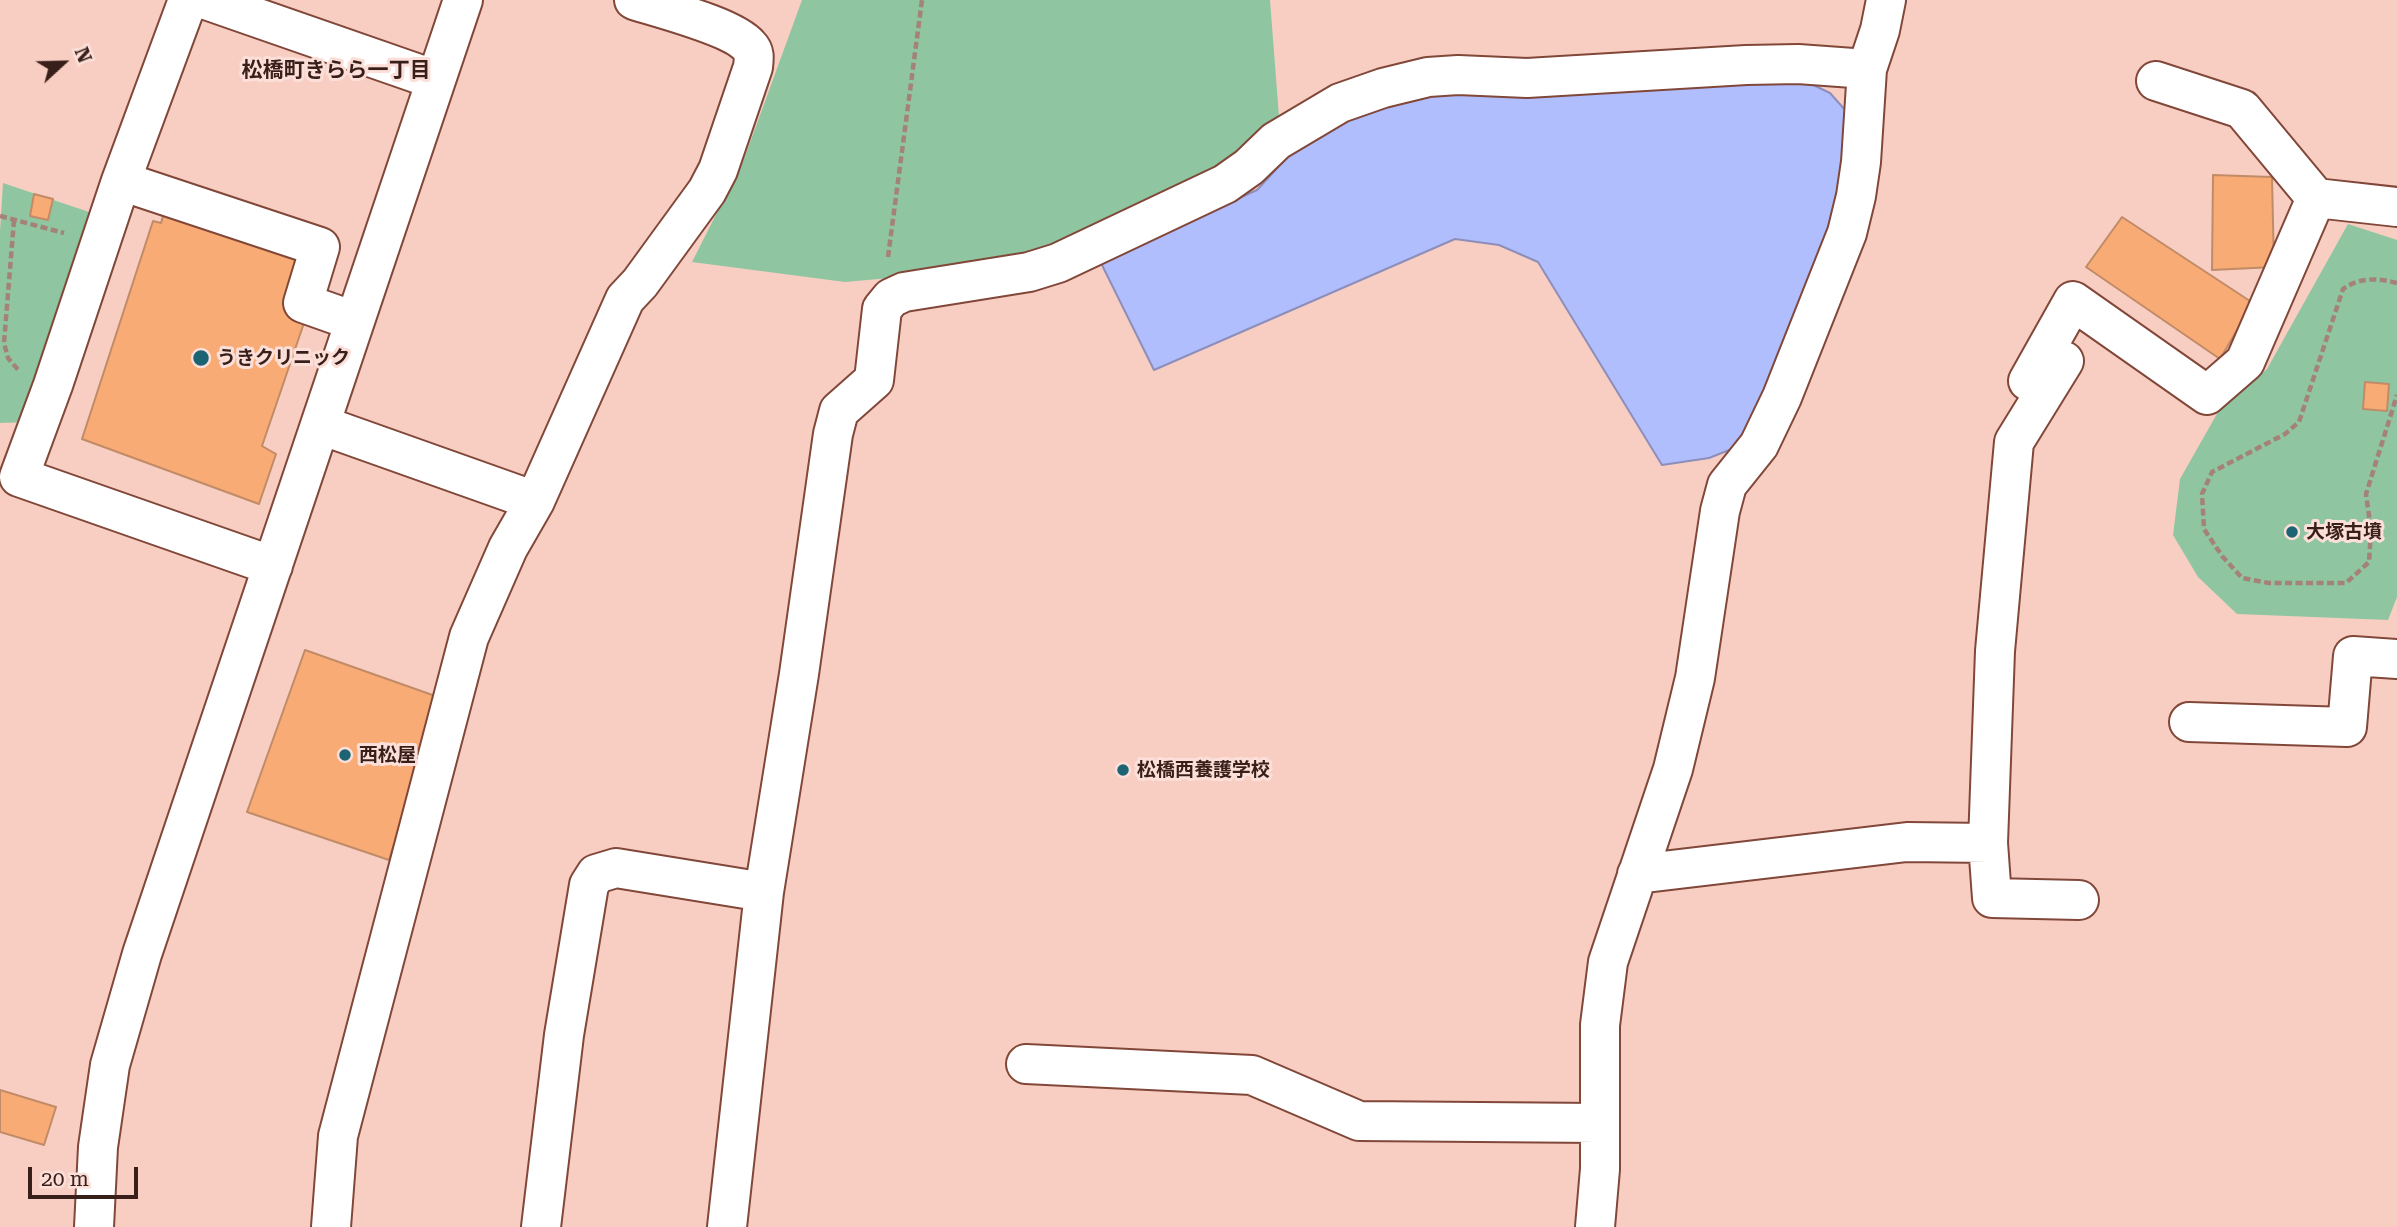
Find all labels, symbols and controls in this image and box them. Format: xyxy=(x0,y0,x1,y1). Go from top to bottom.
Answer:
north arrow xyxy=(28,28,98,98)
text: N xyxy=(70,44,96,66)
district label: 松橋町きらら一丁目 xyxy=(242,58,430,84)
place label: うきクリニック xyxy=(217,347,350,369)
marker: うきクリニック xyxy=(191,348,211,368)
place label: 大塚古墳 xyxy=(2306,521,2382,543)
marker: 大塚古墳 xyxy=(2284,524,2300,540)
place label: 西松屋 xyxy=(359,744,416,766)
marker: 西松屋 xyxy=(337,747,353,763)
place label: 松橋西養護学校 xyxy=(1137,759,1270,781)
marker: 松橋西養護学校 xyxy=(1115,762,1131,778)
scale bar xyxy=(32,1154,142,1198)
text: 20 m xyxy=(41,1167,89,1191)

